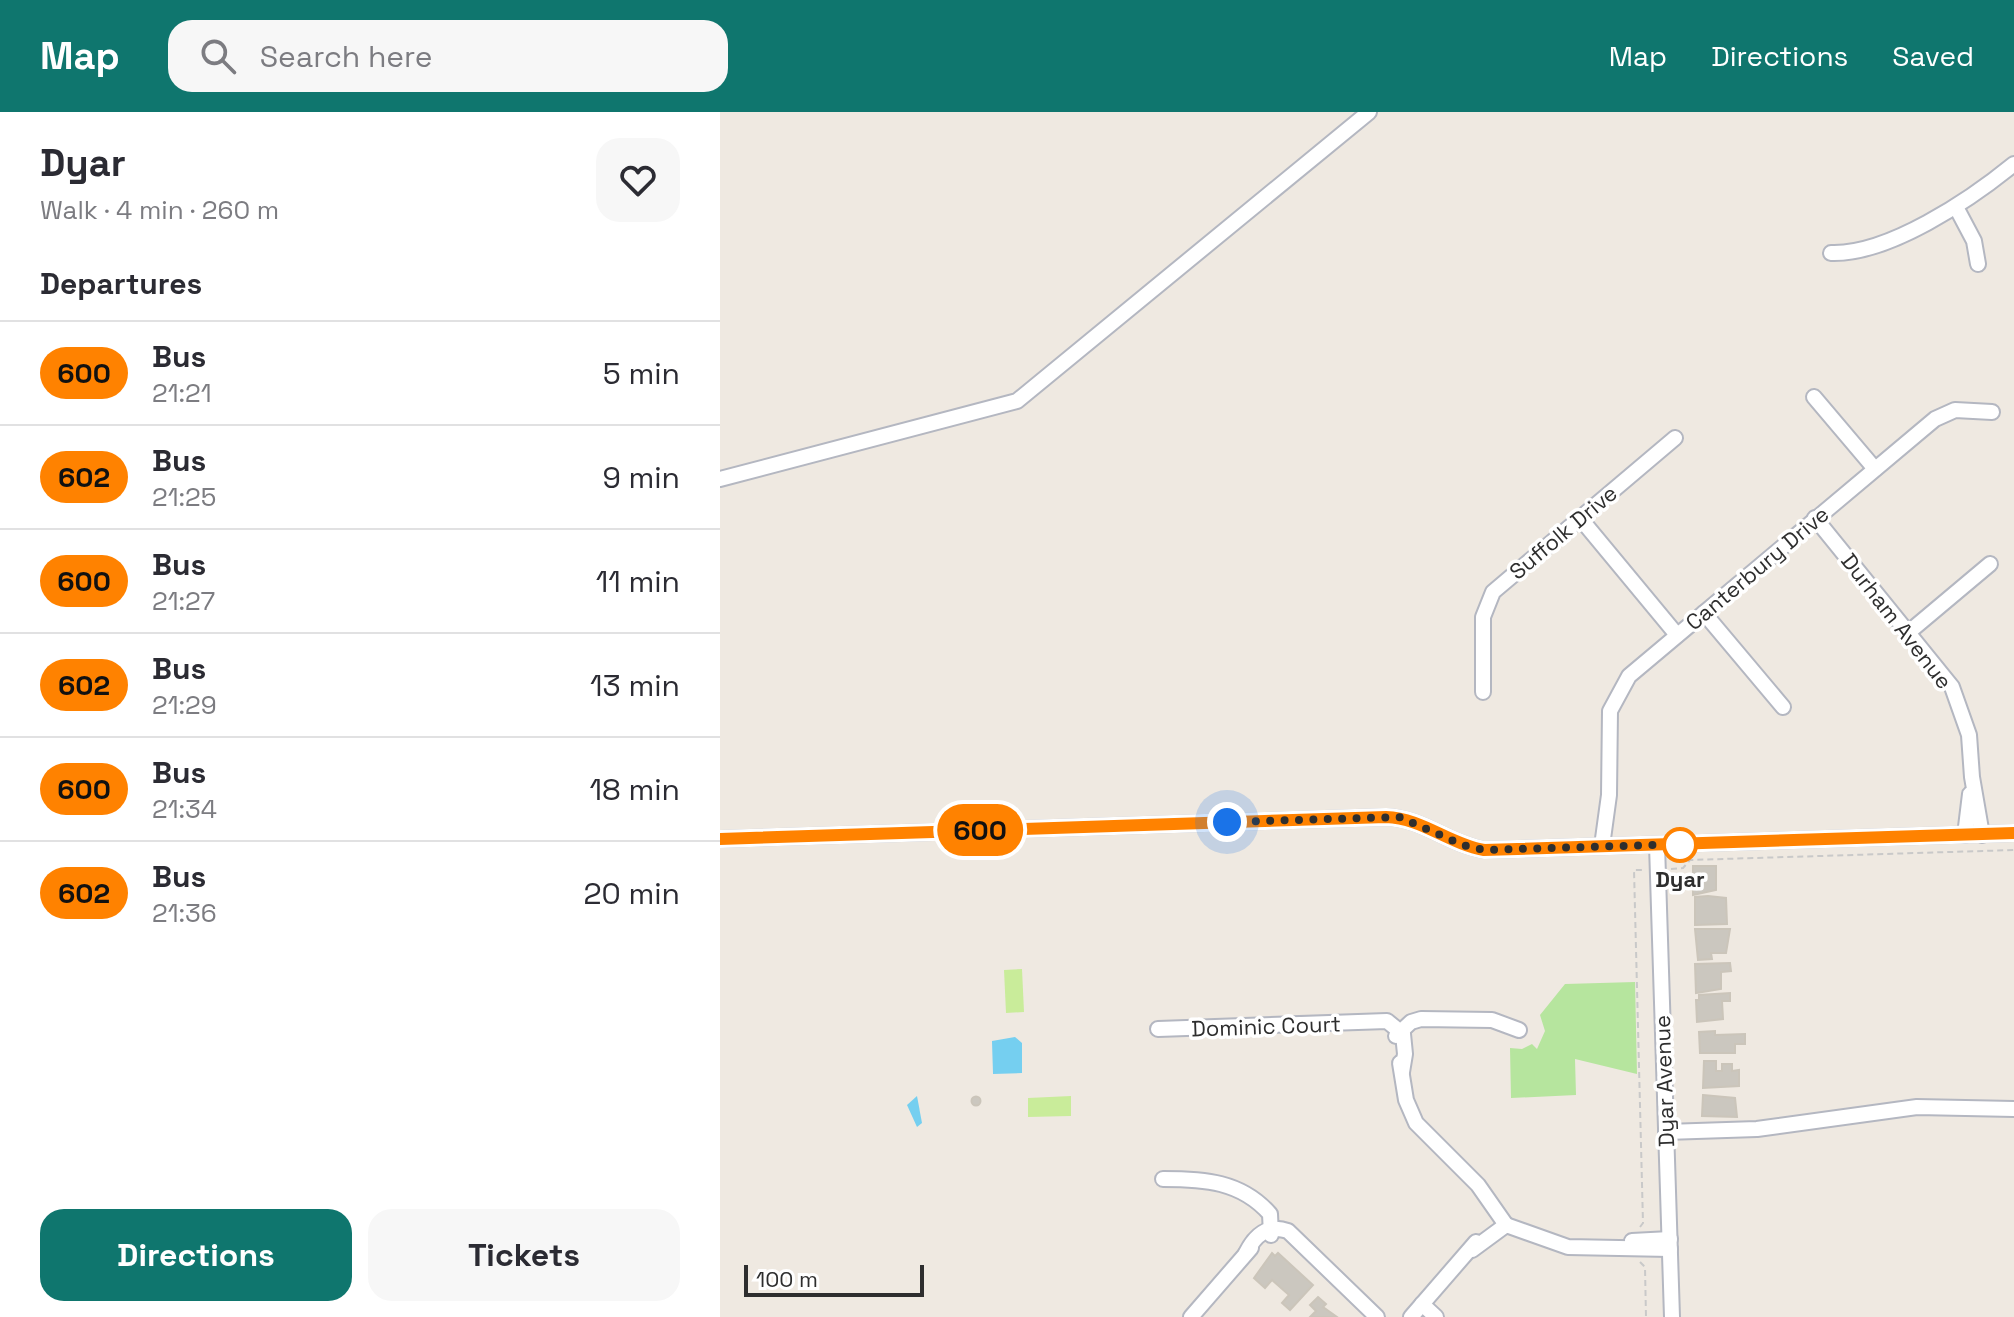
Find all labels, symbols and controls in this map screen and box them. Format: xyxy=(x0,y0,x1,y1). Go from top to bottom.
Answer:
search box xyxy=(168,20,728,92)
text: Map xyxy=(40,32,120,80)
icon: search xyxy=(196,34,240,78)
text: Search here xyxy=(260,37,433,76)
text: Map xyxy=(1609,38,1667,74)
text: Directions xyxy=(1711,38,1848,74)
text: Saved xyxy=(1892,38,1974,74)
button: heart xyxy=(596,138,680,222)
text: Dyar xyxy=(40,139,126,187)
text: Walk · 4 min · 260 m xyxy=(40,193,279,227)
text: Departures xyxy=(40,264,202,303)
text: Bus xyxy=(152,337,206,376)
text: 5 min xyxy=(603,354,680,393)
text: 600 xyxy=(57,355,111,391)
text: 21:21 xyxy=(152,376,212,410)
text: Bus xyxy=(152,441,206,480)
text: 9 min xyxy=(602,458,680,497)
text: 602 xyxy=(58,459,110,495)
street label: Suffolk Drive xyxy=(1503,479,1623,585)
text: 21:25 xyxy=(152,480,216,514)
street label: Canterbury Drive xyxy=(1680,500,1834,636)
text: Bus xyxy=(152,545,206,584)
street label: Durham Avenue xyxy=(1835,548,1959,694)
text: 11 min xyxy=(596,562,680,601)
text: 600 xyxy=(57,563,111,599)
text: 21:27 xyxy=(152,584,215,618)
text: Bus xyxy=(152,649,206,688)
text: 13 min xyxy=(590,666,680,705)
text: 602 xyxy=(58,667,110,703)
text: 21:29 xyxy=(152,688,217,722)
text: Bus xyxy=(152,753,206,792)
text: 18 min xyxy=(590,770,680,809)
text: 600 xyxy=(57,771,111,807)
text: 21:34 xyxy=(152,792,217,826)
your location xyxy=(1207,802,1247,842)
line badge: 600 xyxy=(934,804,1026,856)
text: 600 xyxy=(953,812,1007,848)
marker: Dyar xyxy=(1663,828,1697,862)
text: Bus xyxy=(152,857,206,896)
place label: Dyar xyxy=(1655,865,1705,893)
text: 20 min xyxy=(583,874,680,913)
text: 602 xyxy=(58,875,110,911)
text: 21:36 xyxy=(152,896,217,930)
street label: Dominic Court xyxy=(1191,1009,1341,1043)
street label: Dyar Avenue xyxy=(1648,1015,1680,1147)
button: Directions xyxy=(40,1209,352,1301)
button: Tickets xyxy=(368,1209,680,1301)
scale bar xyxy=(744,1261,924,1297)
text: 100 m xyxy=(756,1265,818,1293)

